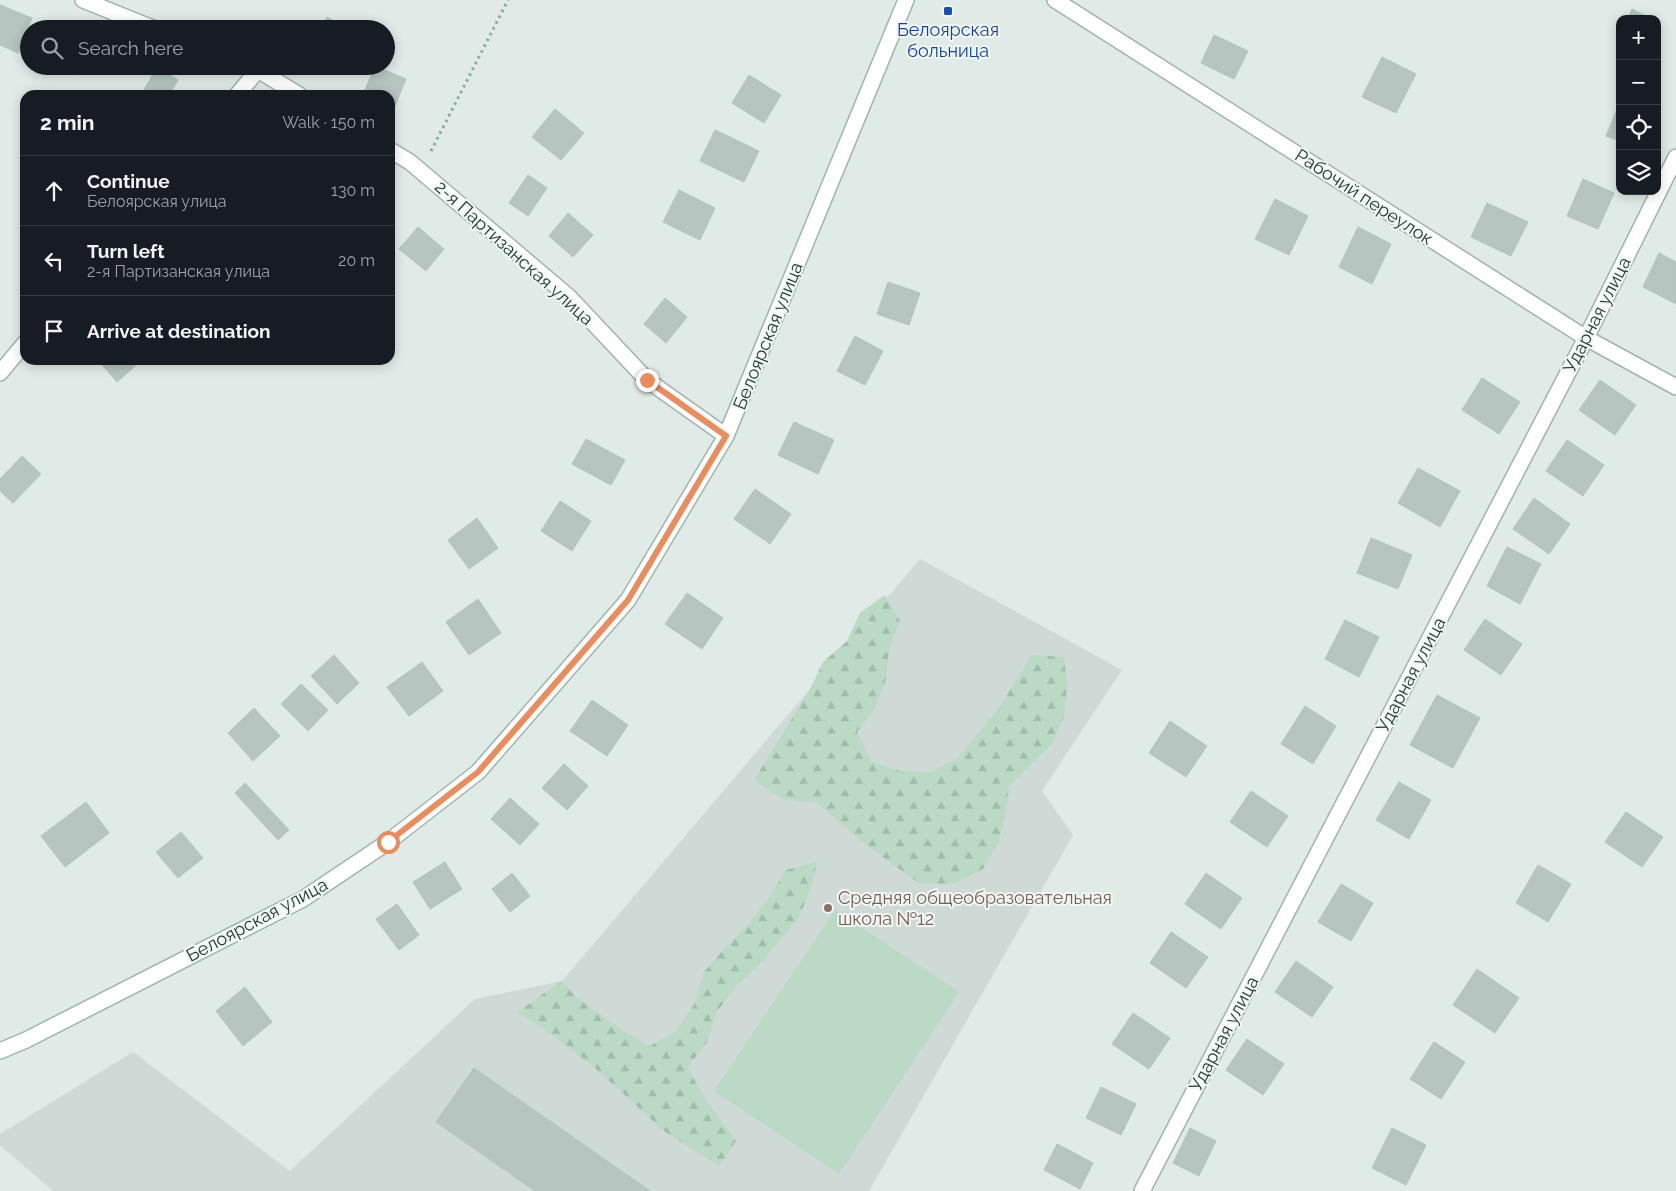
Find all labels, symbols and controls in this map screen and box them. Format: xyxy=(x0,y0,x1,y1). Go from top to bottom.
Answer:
marker: Белоярская больница xyxy=(942,5,954,17)
map controls xyxy=(1616,15,1661,195)
button: + xyxy=(1616,15,1661,60)
place label: Белоярская больница xyxy=(897,19,999,61)
search box xyxy=(20,20,395,75)
icon: search xyxy=(38,34,66,62)
text: Search here xyxy=(78,37,184,59)
button: − xyxy=(1616,60,1661,105)
button: locate xyxy=(1616,105,1661,150)
text: 2 min xyxy=(40,110,94,135)
text: Walk · 150 m xyxy=(282,113,375,132)
street label: Рабочий переулок xyxy=(1291,144,1437,249)
button: layers xyxy=(1616,150,1661,195)
text: Continue xyxy=(87,170,170,192)
street label: 2-я Партизанская улица xyxy=(431,176,598,329)
icon: ahead xyxy=(40,177,68,205)
text: 130 m xyxy=(331,181,375,200)
text: Белоярская улица xyxy=(87,192,227,211)
text: Turn left xyxy=(87,240,164,262)
icon: left xyxy=(40,247,68,275)
text: 20 m xyxy=(338,251,375,270)
street label: Ударная улица xyxy=(1558,253,1635,376)
street label: Белоярская улица xyxy=(728,259,807,413)
text: 2-я Партизанская улица xyxy=(87,262,270,281)
icon: arrive xyxy=(40,317,68,345)
text: Arrive at destination xyxy=(87,320,271,342)
route end xyxy=(636,369,659,392)
street label: Ударная улица xyxy=(1371,614,1450,736)
route start xyxy=(377,831,400,854)
street label: Белоярская улица xyxy=(183,873,331,966)
place label: Средняя общеобразовательная школа №12 xyxy=(838,887,1112,929)
marker: Средняя общеобразовательная школа №12 xyxy=(822,902,834,914)
street label: Ударная улица xyxy=(1184,973,1263,1095)

